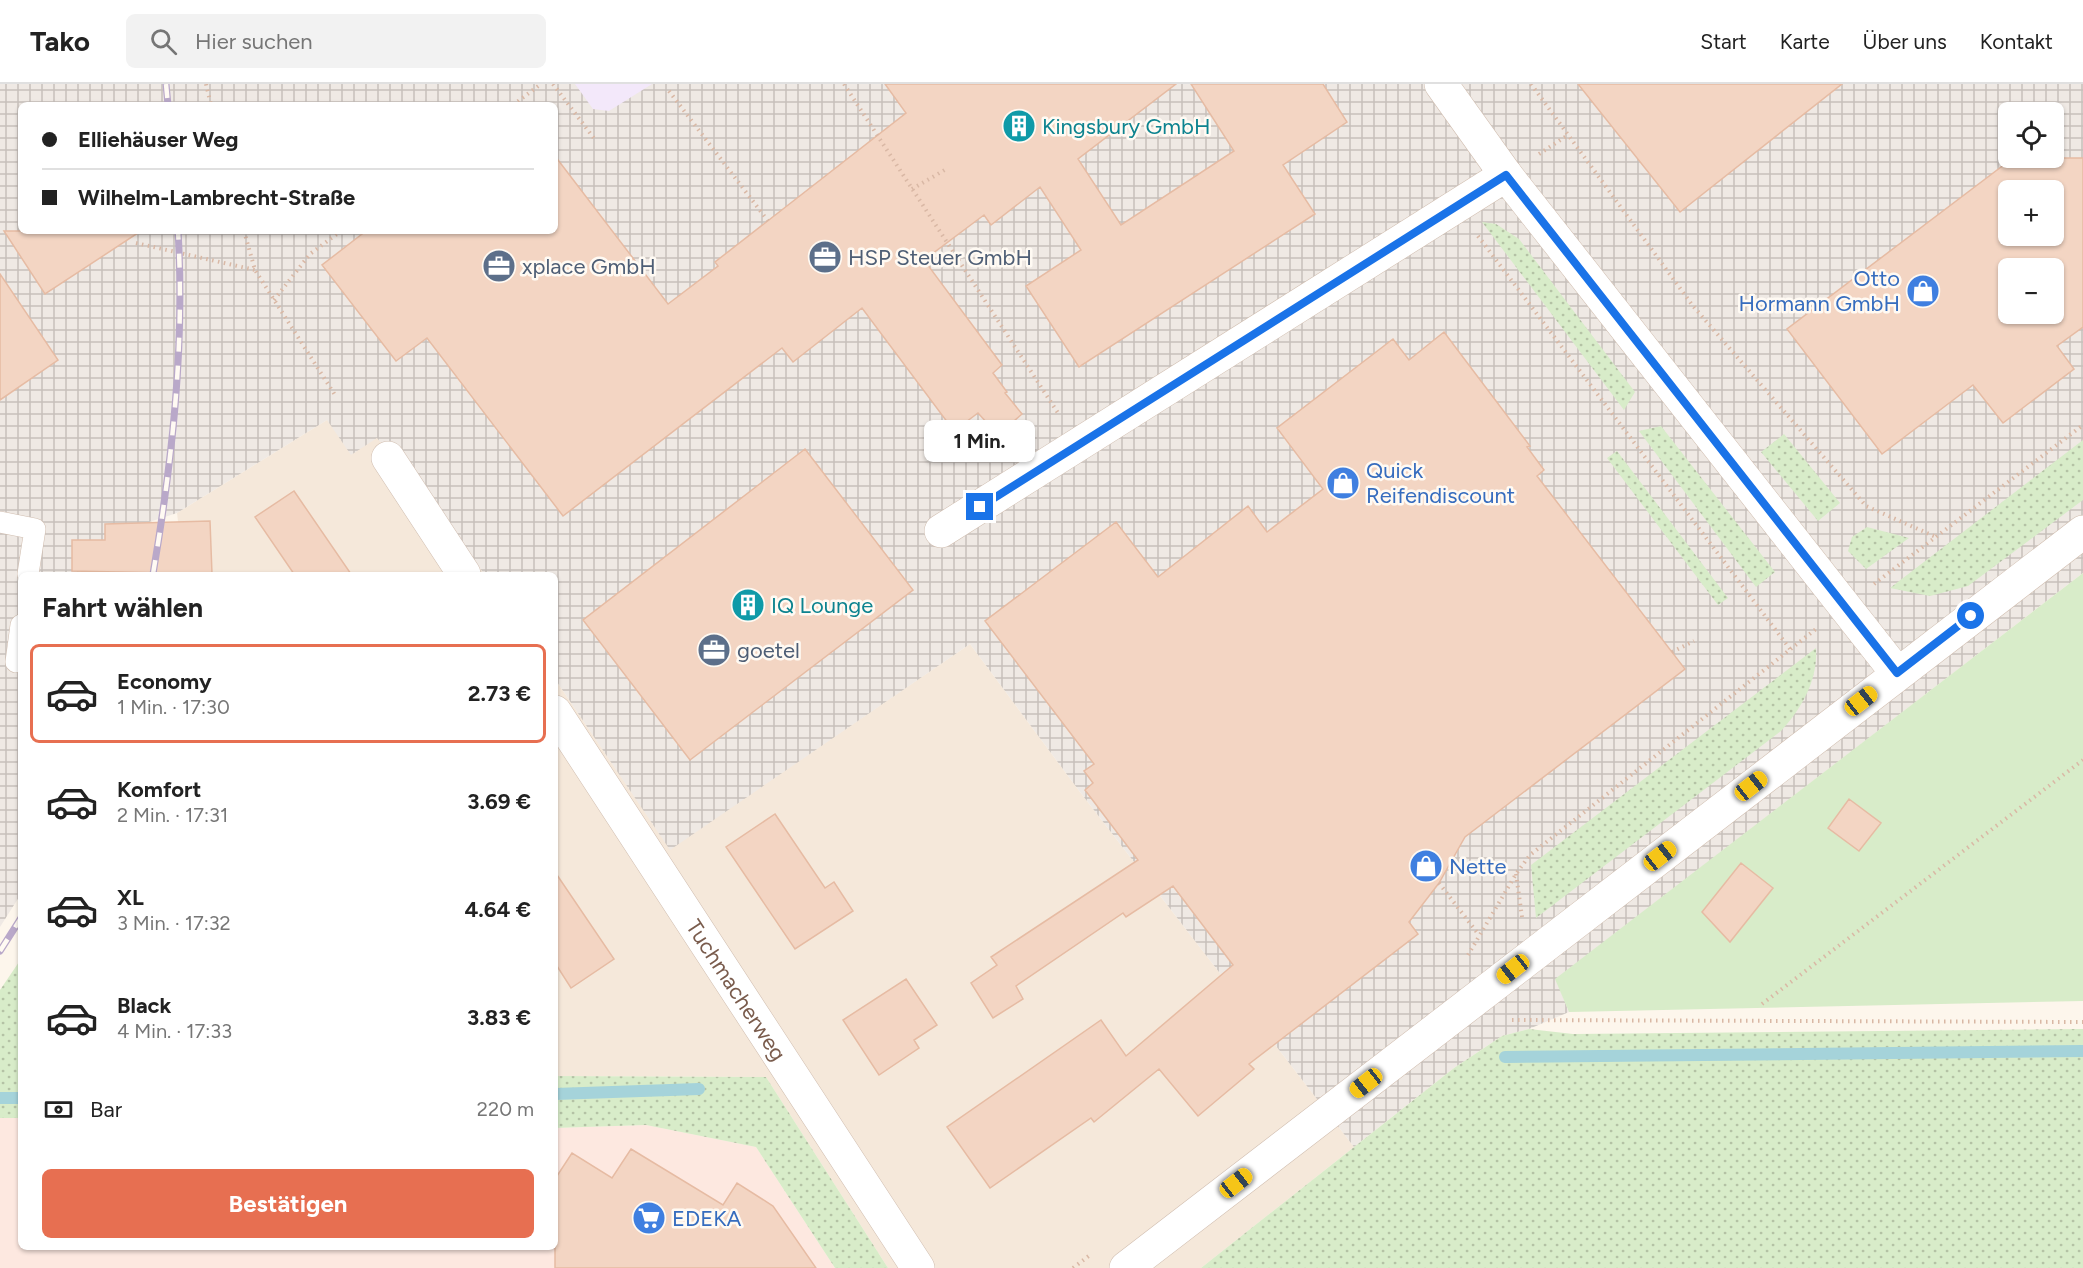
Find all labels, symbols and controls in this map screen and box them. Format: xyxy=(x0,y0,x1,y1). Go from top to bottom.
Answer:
search box xyxy=(126,14,546,68)
text: Tako xyxy=(30,24,90,58)
icon: search xyxy=(147,25,180,58)
text: Hier suchen xyxy=(195,28,313,55)
text: Start xyxy=(1700,29,1747,54)
text: Karte xyxy=(1780,29,1830,54)
text: Über uns xyxy=(1863,29,1947,54)
text: Kontakt xyxy=(1980,29,2053,54)
map controls xyxy=(1998,102,2064,324)
button: locate xyxy=(1998,102,2064,168)
building icon: Kingsbury GmbH xyxy=(1001,108,1037,144)
place label: Kingsbury GmbH xyxy=(1042,113,1210,140)
text: Elliehäuser Weg xyxy=(78,126,239,153)
button: + xyxy=(1998,180,2064,246)
text: Wilhelm-Lambrecht-Straße xyxy=(78,184,355,211)
office icon: HSP Steuer GmbH xyxy=(807,239,843,275)
place label: HSP Steuer GmbH xyxy=(848,244,1032,271)
office icon: xplace GmbH xyxy=(481,248,517,284)
place label: xplace GmbH xyxy=(522,253,656,280)
button: − xyxy=(1998,258,2064,324)
place label: Otto Hormann GmbH xyxy=(1738,265,1900,317)
shop icon: Otto Hormann GmbH xyxy=(1905,273,1941,309)
callout: 1 Min. xyxy=(924,420,1036,462)
text: 1 Min. xyxy=(954,429,1005,453)
place label: Quick Reifendiscount xyxy=(1366,457,1515,509)
shop icon: Quick Reifendiscount xyxy=(1325,465,1361,501)
route end xyxy=(966,493,993,520)
building icon: IQ Lounge xyxy=(730,587,766,623)
text: Fahrt wählen xyxy=(42,591,203,624)
place label: IQ Lounge xyxy=(771,592,873,619)
route start xyxy=(1957,602,1984,629)
office icon: goetel xyxy=(696,632,732,668)
place label: goetel xyxy=(737,637,800,664)
icon: car xyxy=(45,667,99,721)
text: Economy xyxy=(117,668,212,695)
text: 2.73 € xyxy=(468,680,531,707)
car xyxy=(1841,683,1881,719)
text: 1 Min. · 17:30 xyxy=(117,695,230,719)
car xyxy=(1731,768,1771,804)
icon: car xyxy=(45,775,99,829)
text: Komfort xyxy=(117,776,201,803)
text: 3.69 € xyxy=(467,788,531,815)
text: 2 Min. · 17:31 xyxy=(117,803,228,827)
car xyxy=(1640,838,1680,874)
shop icon: Nette xyxy=(1408,848,1444,884)
place label: Nette xyxy=(1449,853,1507,880)
icon: car xyxy=(45,883,99,937)
text: XL xyxy=(117,884,144,911)
text: 4.64 € xyxy=(464,896,531,923)
text: 3 Min. · 17:32 xyxy=(117,911,231,935)
street label: Tuchmacherweg xyxy=(681,914,792,1066)
car xyxy=(1493,951,1533,987)
icon: car xyxy=(45,991,99,1045)
text: Black xyxy=(117,992,171,1019)
text: 3.83 € xyxy=(467,1004,531,1031)
text: 4 Min. · 17:33 xyxy=(117,1019,232,1043)
car xyxy=(1346,1065,1386,1101)
icon: cash xyxy=(42,1093,75,1126)
text: Bar xyxy=(90,1096,122,1123)
text: 220 m xyxy=(477,1097,534,1121)
car xyxy=(1216,1165,1256,1201)
button: Bestätigen xyxy=(42,1169,534,1238)
supermarket icon: EDEKA xyxy=(631,1200,667,1236)
place label: EDEKA xyxy=(672,1205,742,1232)

